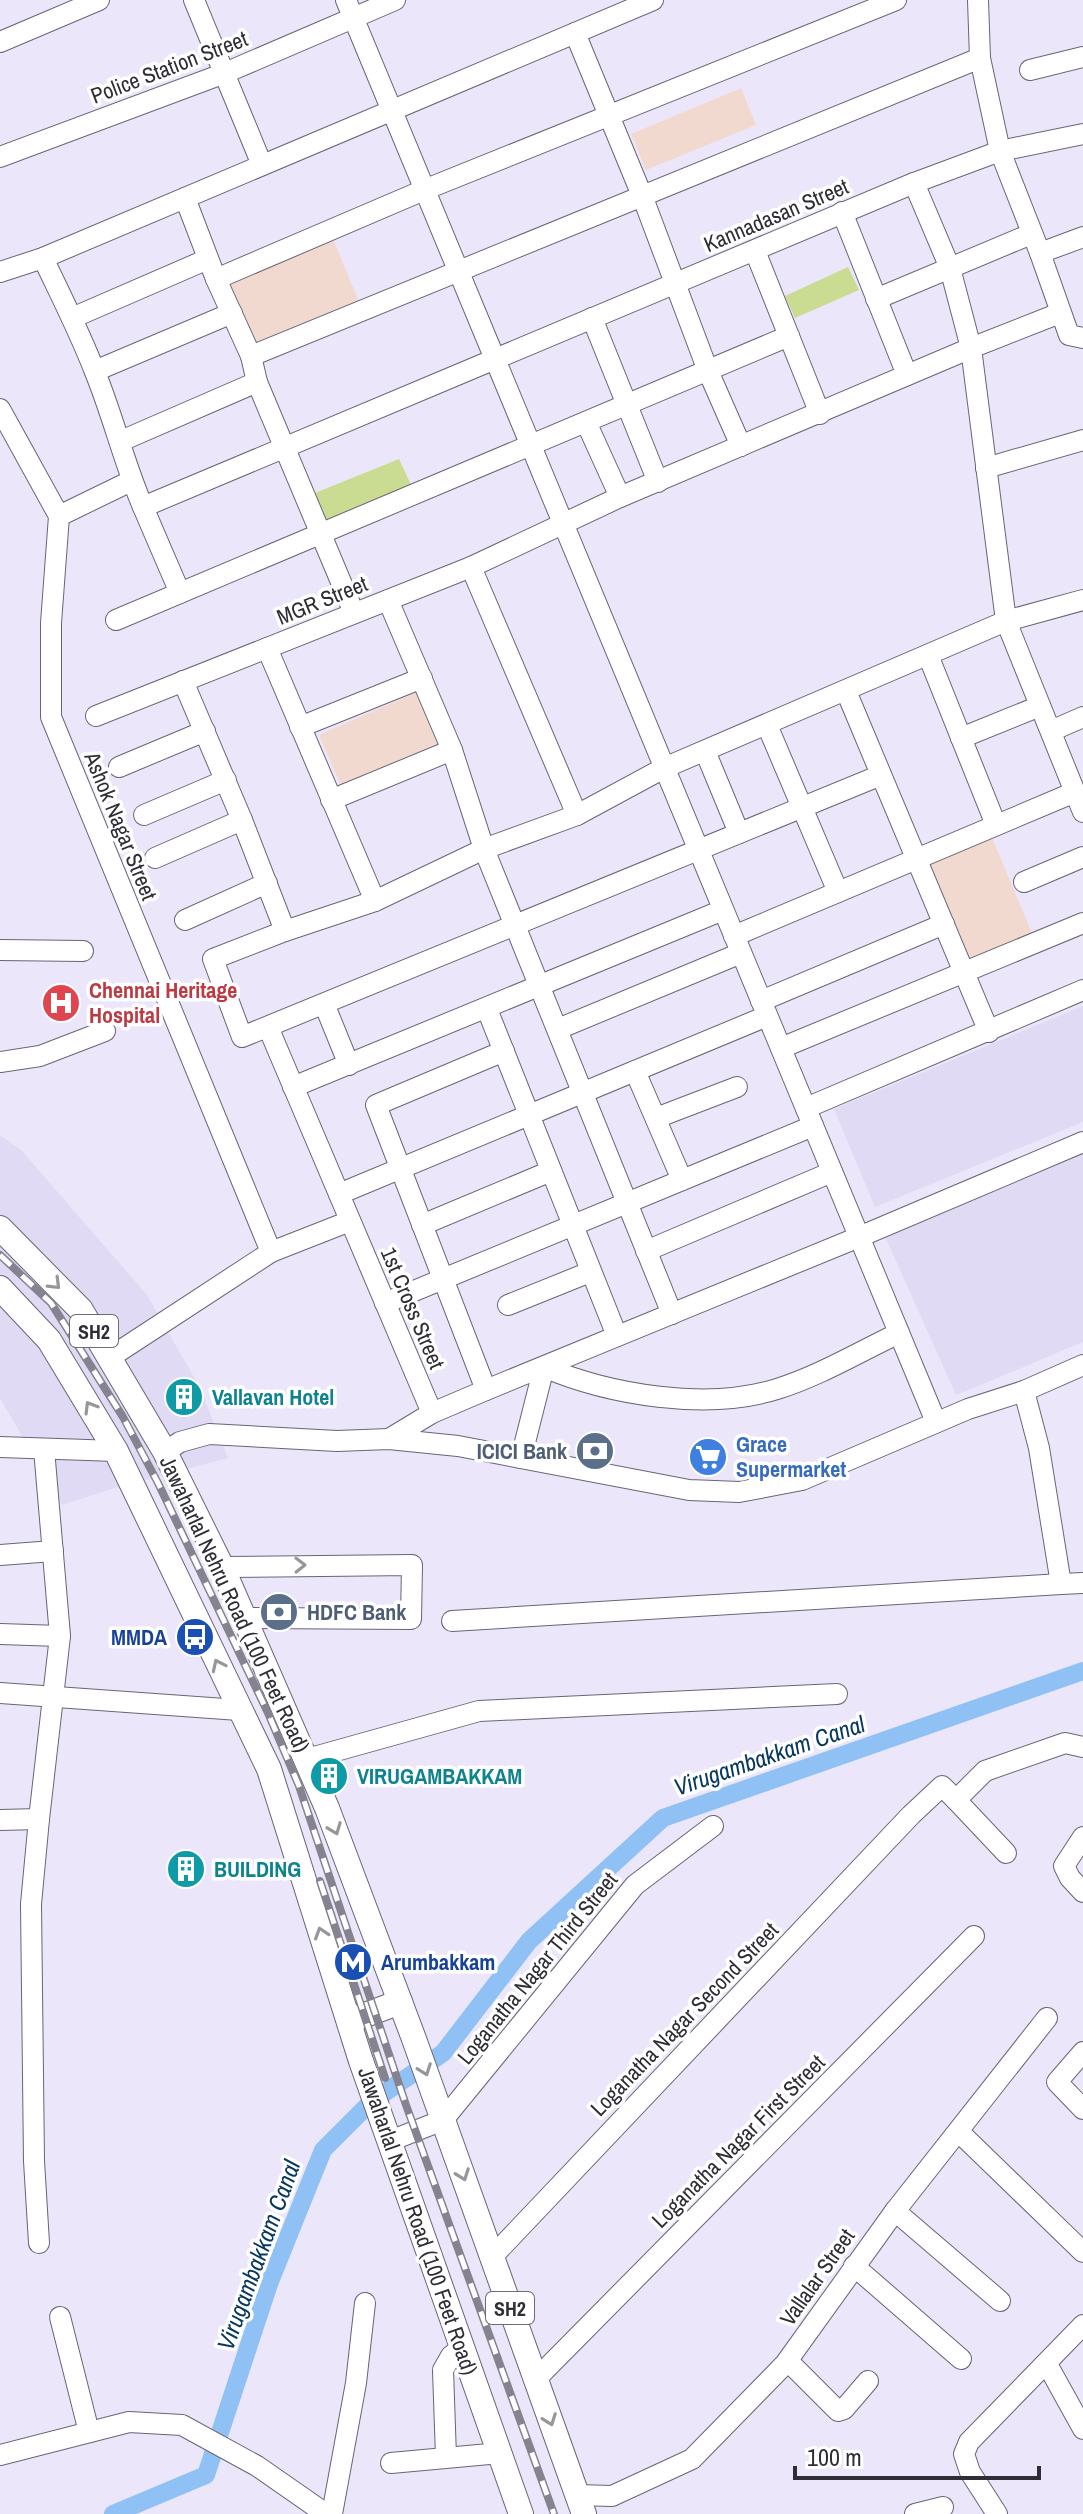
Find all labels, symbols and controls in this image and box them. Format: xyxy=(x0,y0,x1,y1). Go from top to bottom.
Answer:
street label: Police Station Street xyxy=(86,23,252,111)
street label: Kannadasan Street xyxy=(699,171,853,259)
street label: MGR Street xyxy=(272,568,372,632)
street label: Ashok Nagar Street xyxy=(77,746,164,905)
place label: Chennai Heritage Hospital xyxy=(89,975,237,1030)
hospital icon: Chennai Heritage Hospital xyxy=(40,982,82,1024)
street label: 1st Cross Street xyxy=(374,1243,452,1373)
one-way arrow xyxy=(46,1275,60,1289)
road number: SH2 xyxy=(70,1315,118,1347)
building icon: Vallavan Hotel xyxy=(163,1376,205,1418)
place label: Vallavan Hotel xyxy=(212,1382,334,1412)
one-way arrow xyxy=(84,1401,99,1416)
place label: Grace Supermarket xyxy=(736,1429,846,1484)
bank icon: ICICI Bank xyxy=(574,1430,616,1472)
place label: ICICI Bank xyxy=(477,1436,568,1466)
supermarket icon: Grace Supermarket xyxy=(687,1436,729,1478)
street label: Jawaharlal Nehru Road (100 Feet Road) xyxy=(153,1451,317,1757)
one-way arrow xyxy=(294,1556,307,1574)
bank icon: HDFC Bank xyxy=(258,1591,300,1633)
place label: HDFC Bank xyxy=(307,1597,407,1627)
bus stop icon: MMDA xyxy=(174,1616,216,1658)
place label: MMDA xyxy=(111,1622,167,1652)
one-way arrow xyxy=(212,1659,228,1673)
water label: Virugambakkam Canal xyxy=(669,1707,869,1803)
building icon: VIRUGAMBAKKAM xyxy=(308,1755,350,1797)
place label: VIRUGAMBAKKAM xyxy=(357,1761,522,1791)
one-way arrow xyxy=(325,1821,342,1835)
building icon: BUILDING xyxy=(165,1848,207,1890)
place label: BUILDING xyxy=(214,1854,301,1884)
street label: Loganatha Nagar Third Street xyxy=(450,1866,624,2070)
street label: Loganatha Nagar Second Street xyxy=(583,1916,785,2122)
one-way arrow xyxy=(314,1927,330,1940)
metro station icon: Arumbakkam xyxy=(332,1941,374,1983)
place label: Arumbakkam xyxy=(381,1947,495,1977)
street label: Loganatha Nagar First Street xyxy=(645,2048,831,2234)
street label: Jawaharlal Nehru Road (100 Feet Road) xyxy=(351,2063,485,2379)
one-way arrow xyxy=(415,2063,432,2077)
water label: Virugambakkam Canal xyxy=(209,2155,307,2354)
one-way arrow xyxy=(453,2168,469,2182)
street label: Vallalar Street xyxy=(773,2223,861,2331)
road number: SH2 xyxy=(486,2292,534,2324)
one-way arrow xyxy=(541,2412,557,2426)
scale bar xyxy=(795,2430,1039,2480)
text: 100 m xyxy=(807,2441,862,2473)

